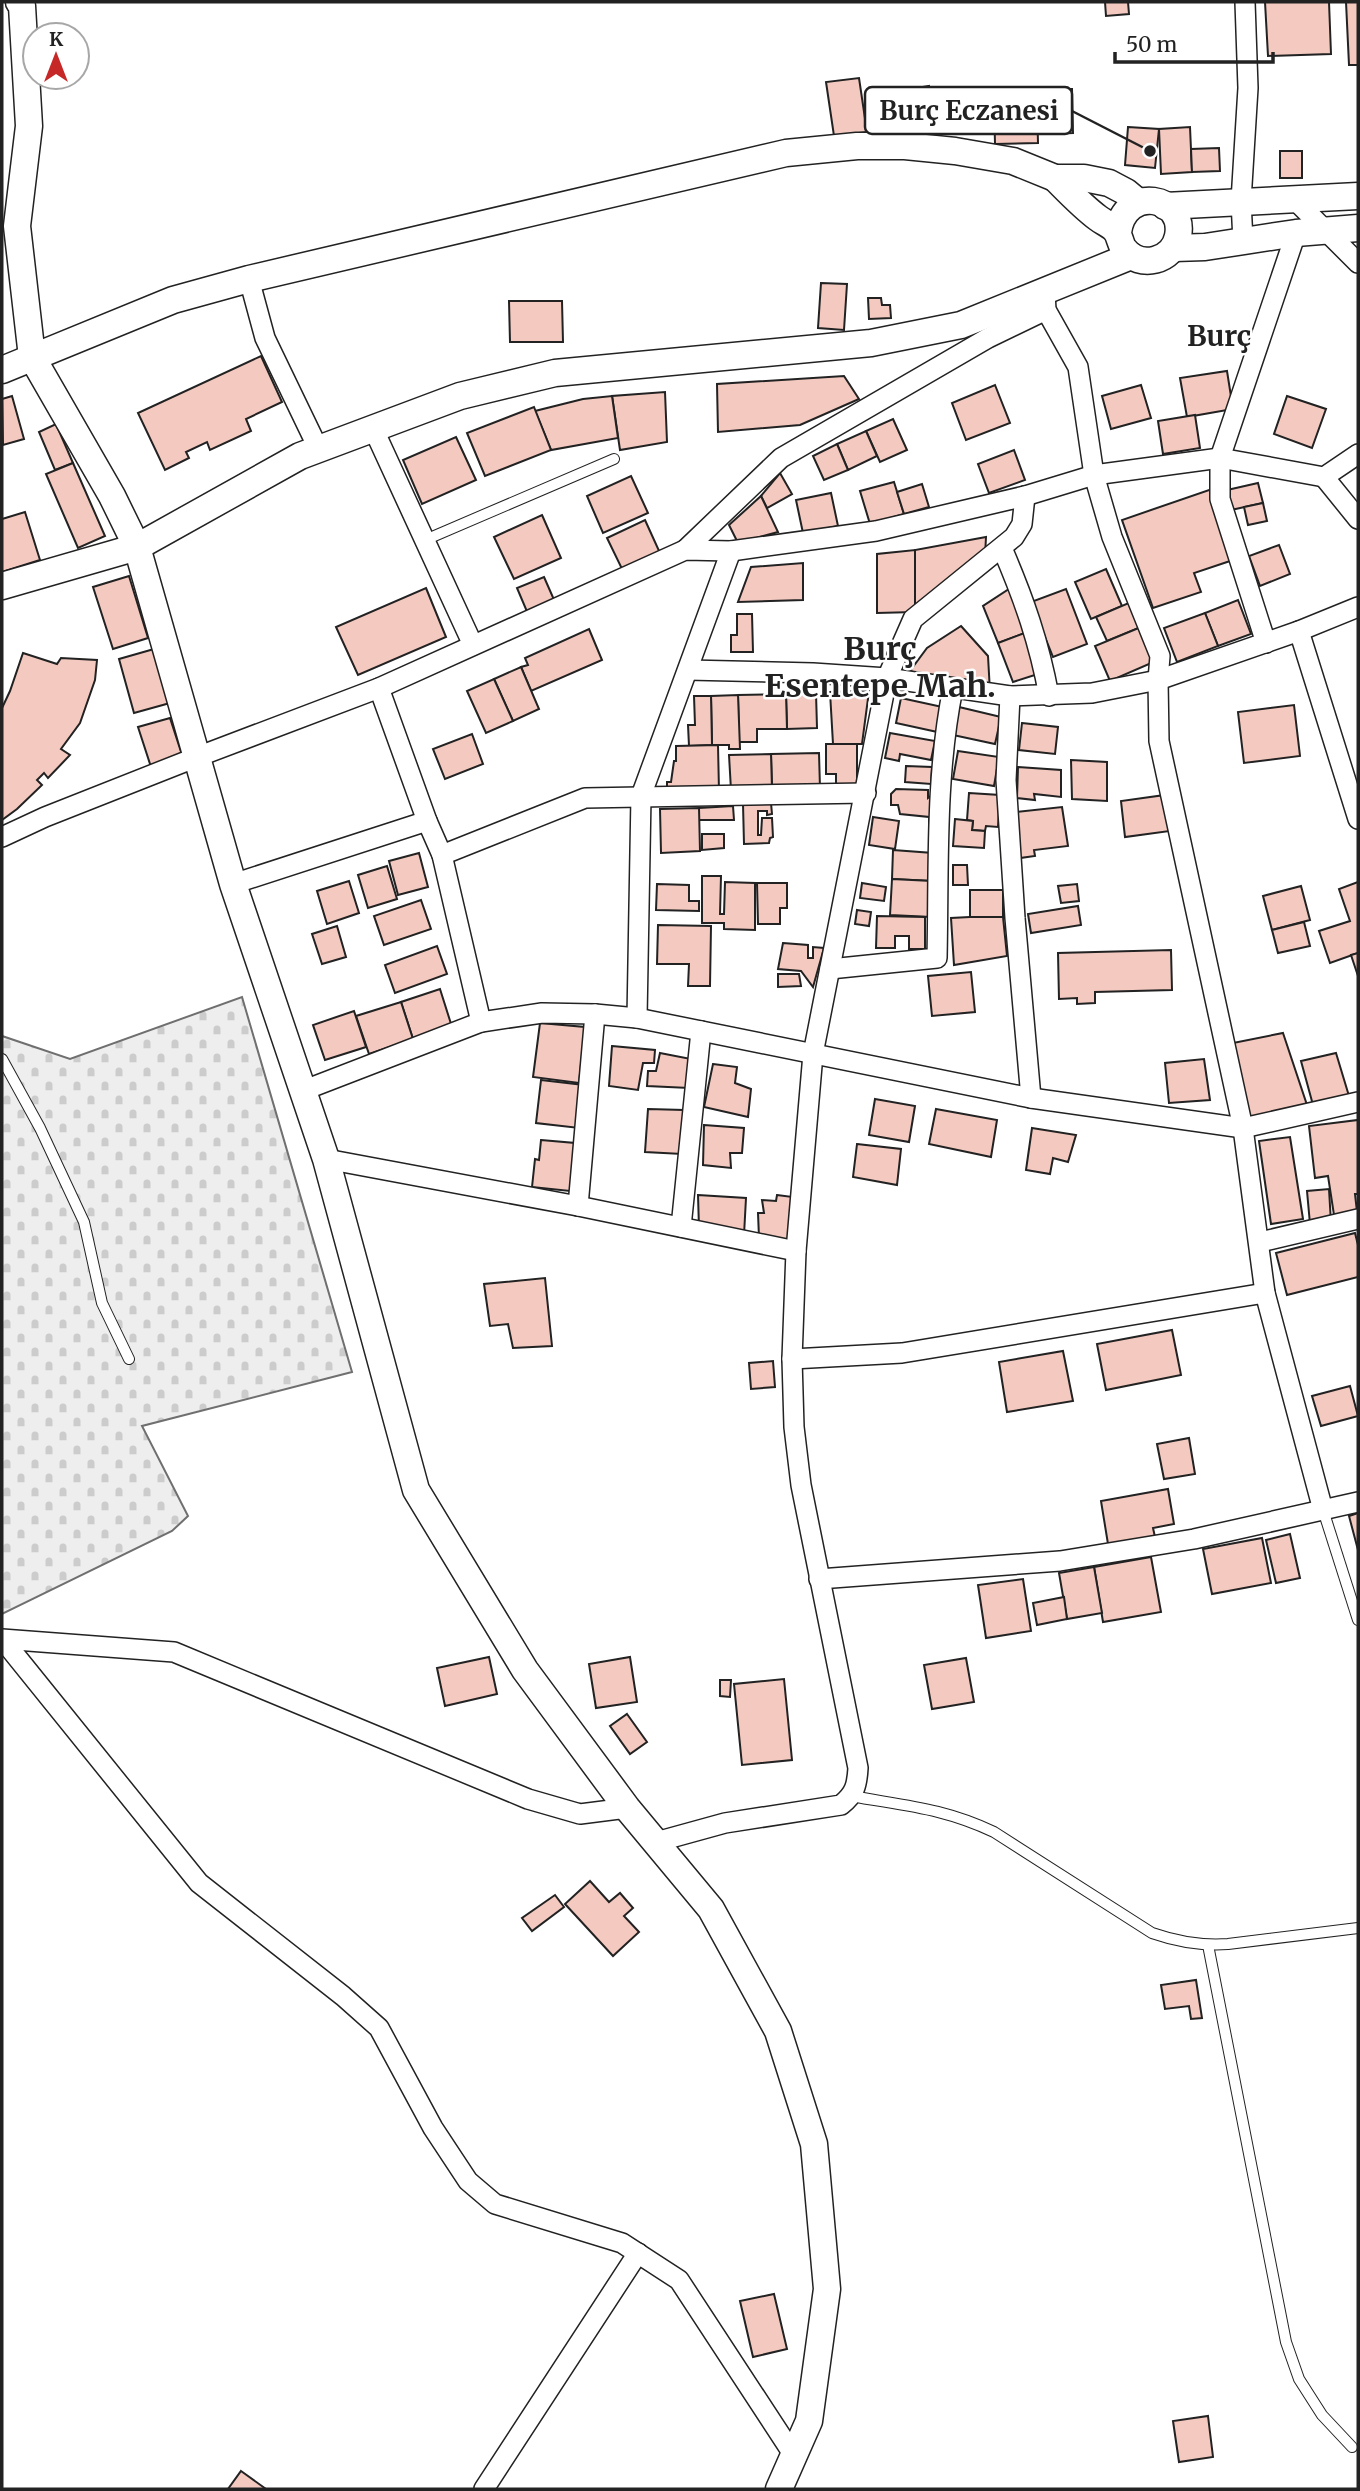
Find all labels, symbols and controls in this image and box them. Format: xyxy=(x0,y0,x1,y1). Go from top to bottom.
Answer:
north arrow xyxy=(21,21,91,91)
scale bar xyxy=(1115,21,1272,65)
text: K xyxy=(49,27,64,51)
text: 50 m xyxy=(1126,31,1177,58)
callout: Burç Eczanesi xyxy=(865,87,1072,134)
text: Burç Eczanesi xyxy=(879,94,1059,127)
district label: Burç xyxy=(1187,318,1251,354)
district label: Burç Esentepe Mah. xyxy=(764,629,996,706)

